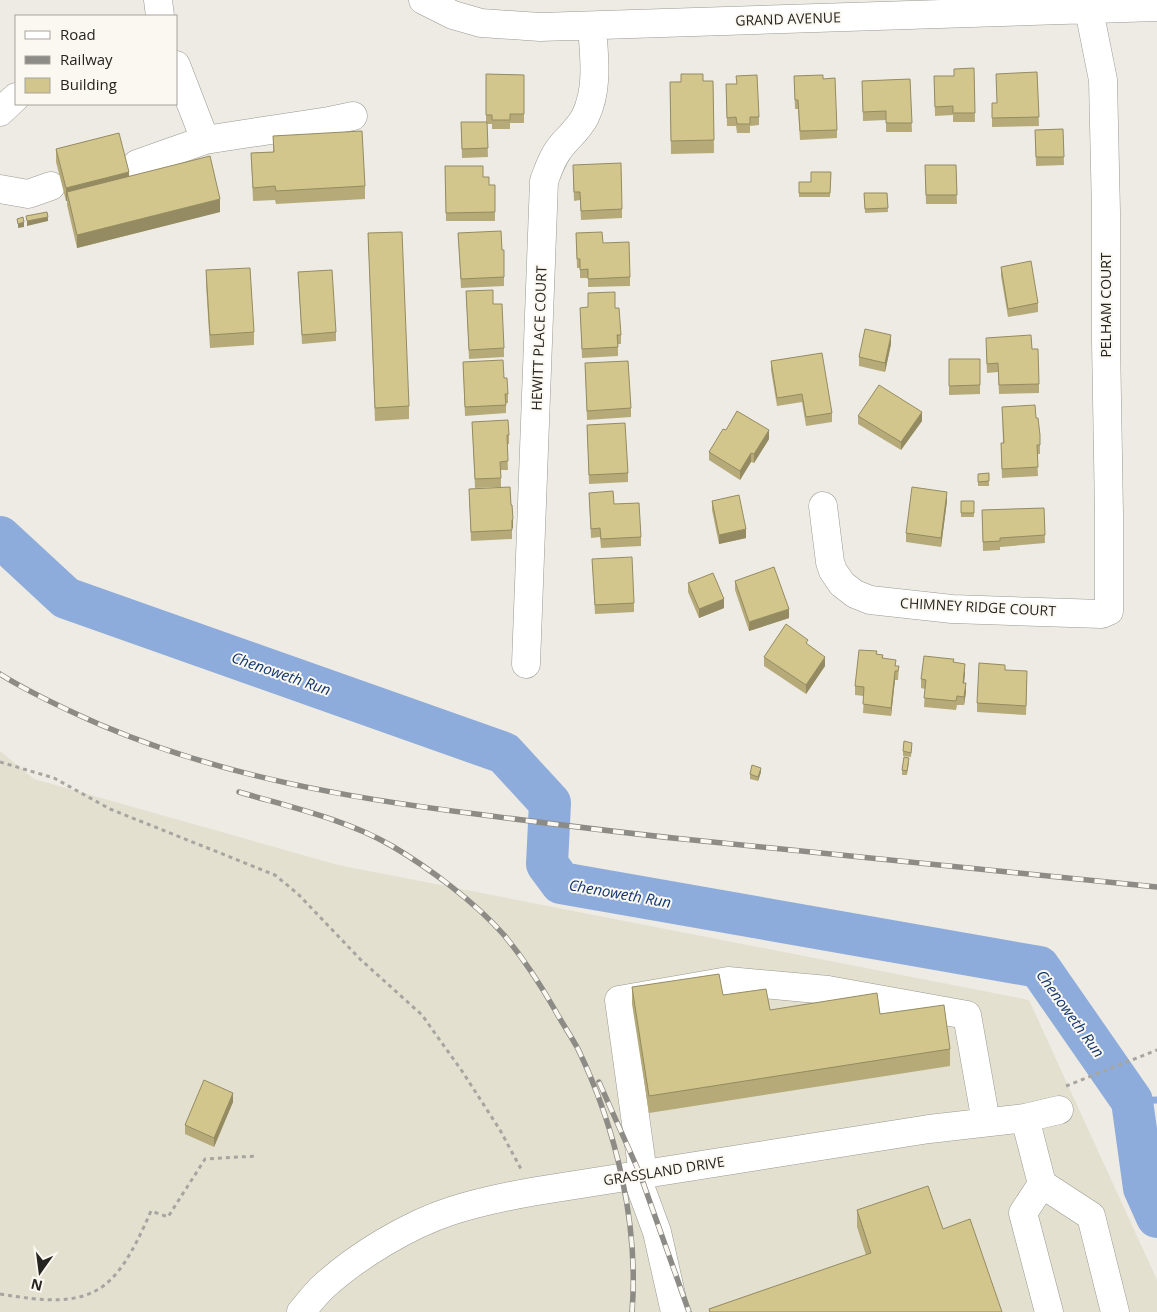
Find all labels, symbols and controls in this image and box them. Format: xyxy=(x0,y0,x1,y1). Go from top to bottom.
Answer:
street label: GRAND AVENUE xyxy=(735,7,841,30)
legend xyxy=(15,15,178,105)
text: Road xyxy=(60,24,96,44)
text: Railway xyxy=(60,49,113,69)
text: Building xyxy=(60,74,117,94)
street label: PELHAM COURT xyxy=(1096,252,1115,358)
street label: HEWITT PLACE COURT xyxy=(526,265,551,411)
street label: CHIMNEY RIDGE COURT xyxy=(900,593,1057,620)
water label: Chenoweth Run xyxy=(229,647,334,699)
water label: Chenoweth Run xyxy=(567,874,673,912)
water label: Chenoweth Run xyxy=(1032,966,1109,1061)
street label: GRASSLAND DRIVE xyxy=(602,1152,726,1189)
north arrow xyxy=(15,1247,65,1297)
text: N xyxy=(29,1275,45,1296)

